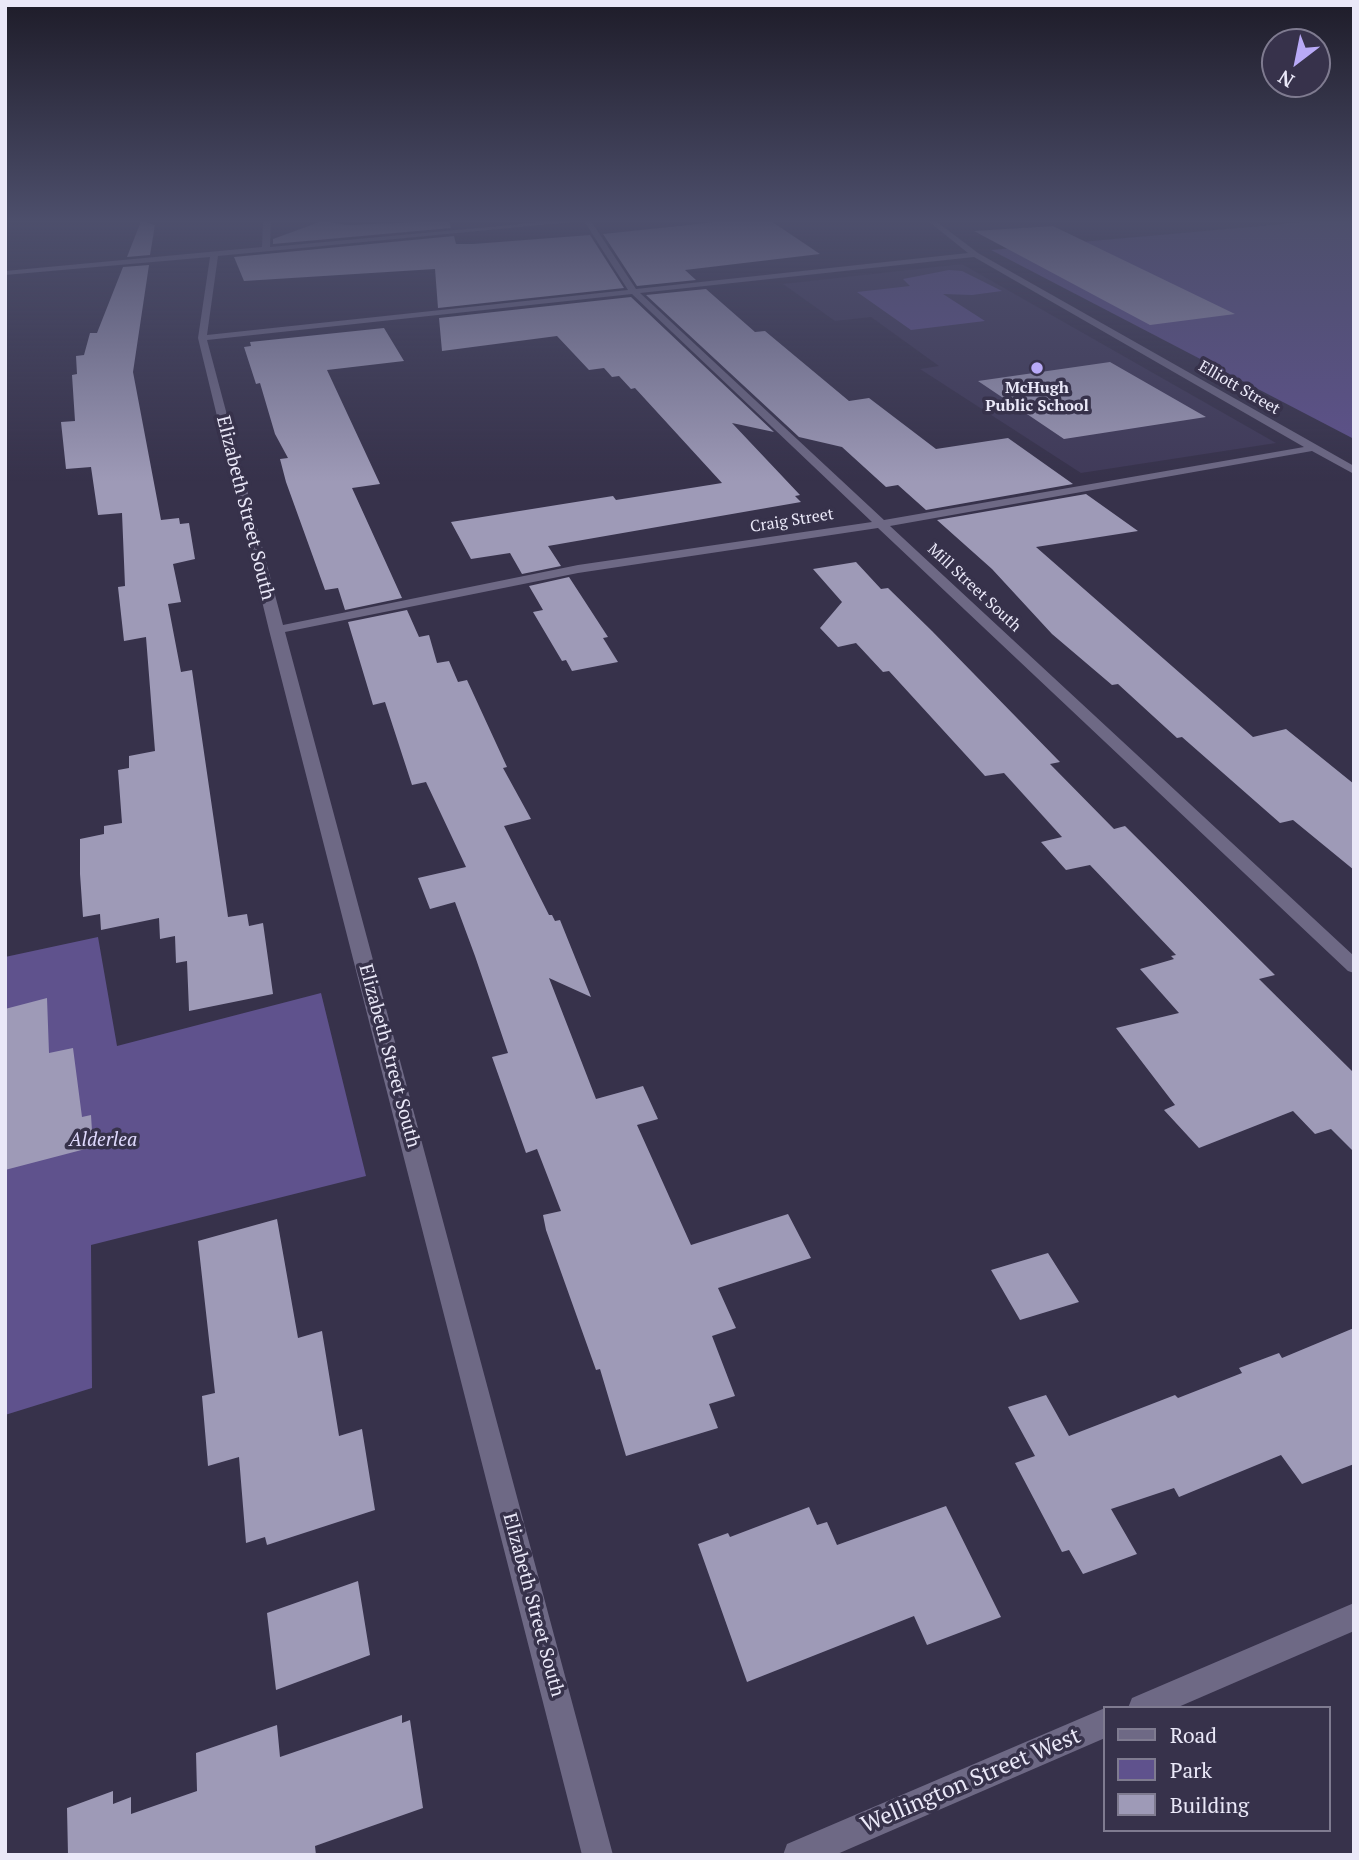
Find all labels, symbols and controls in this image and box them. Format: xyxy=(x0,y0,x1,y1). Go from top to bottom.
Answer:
north arrow xyxy=(1261,28,1331,98)
text: N xyxy=(1273,65,1298,94)
street label: Elliott Street xyxy=(1195,357,1283,419)
marker: McHugh Public School xyxy=(1029,360,1045,376)
place label: McHugh Public School xyxy=(985,378,1089,416)
street label: Elizabeth Street South xyxy=(211,413,279,603)
street label: Craig Street xyxy=(749,505,835,537)
street label: Mill Street South xyxy=(923,540,1025,636)
street label: Elizabeth Street South xyxy=(354,962,424,1150)
park label: Alderlea xyxy=(69,1130,137,1152)
street label: Elizabeth Street South xyxy=(498,1511,568,1699)
legend xyxy=(1104,1706,1331,1832)
text: Road xyxy=(1170,1721,1217,1749)
street label: Wellington Street West xyxy=(857,1722,1085,1840)
text: Park xyxy=(1170,1756,1212,1784)
text: Building xyxy=(1170,1791,1249,1819)

